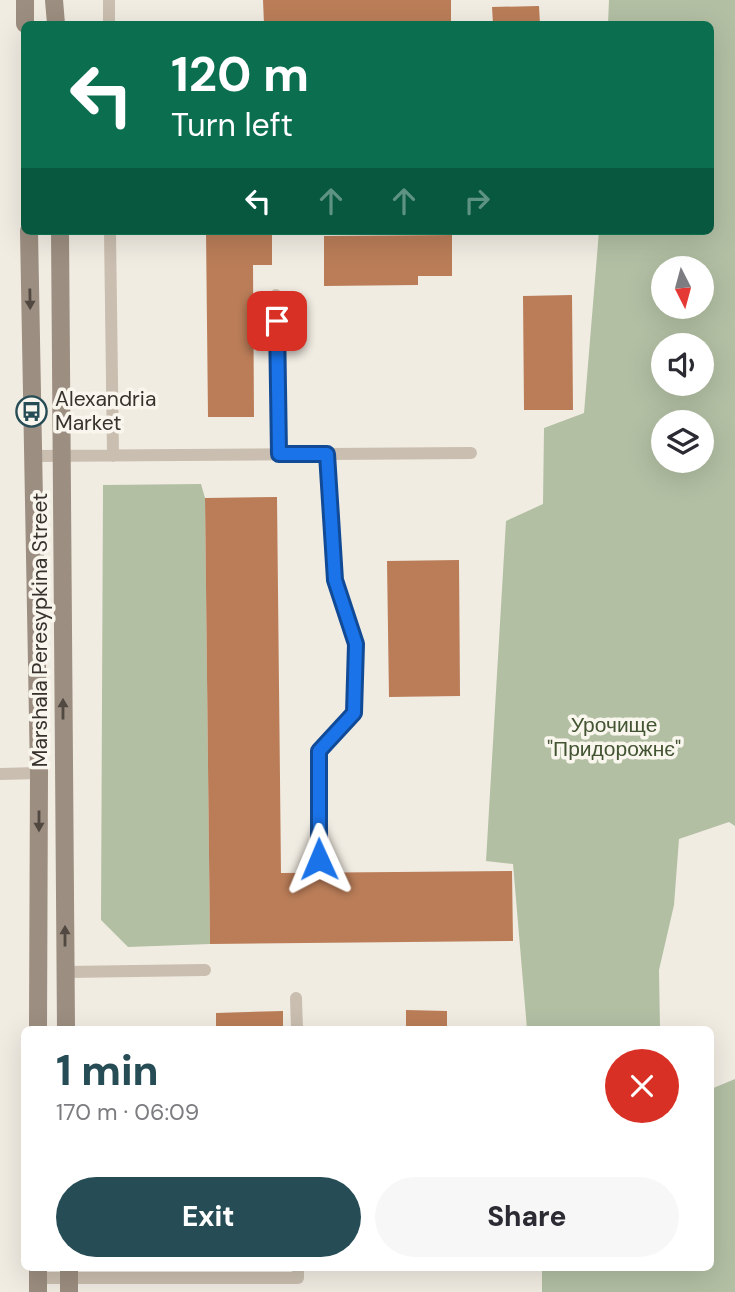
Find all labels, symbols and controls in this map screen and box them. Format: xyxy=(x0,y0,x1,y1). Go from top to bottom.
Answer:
text: 120 m xyxy=(171,42,309,106)
icon: left xyxy=(56,49,147,140)
text: Turn left xyxy=(171,104,293,146)
icon: left xyxy=(239,182,277,220)
icon: ahead xyxy=(312,182,350,220)
icon: ahead xyxy=(385,182,423,220)
icon: right xyxy=(458,182,496,220)
north arrow xyxy=(651,256,714,318)
map controls xyxy=(651,256,714,473)
one-way arrow xyxy=(24,288,36,310)
pin xyxy=(247,291,307,351)
icon: arrive xyxy=(258,302,296,340)
button: sound xyxy=(651,333,714,396)
place label: Alexandria Market xyxy=(55,385,156,437)
bus stop icon: Alexandria Market xyxy=(15,394,49,428)
button: layers xyxy=(651,410,714,473)
street label: Marshala Peresypkina Street xyxy=(26,493,54,767)
one-way arrow xyxy=(58,698,69,720)
park label: Урочище "Придорожнє" xyxy=(547,711,681,763)
one-way arrow xyxy=(33,810,45,832)
position arrow xyxy=(282,822,356,896)
one-way arrow xyxy=(59,925,71,947)
text: 1 min xyxy=(56,1043,159,1098)
button: close xyxy=(605,1049,679,1123)
text: 170 m · 06:09 xyxy=(56,1097,199,1127)
button: Exit xyxy=(56,1177,361,1257)
button: Share xyxy=(375,1177,679,1257)

